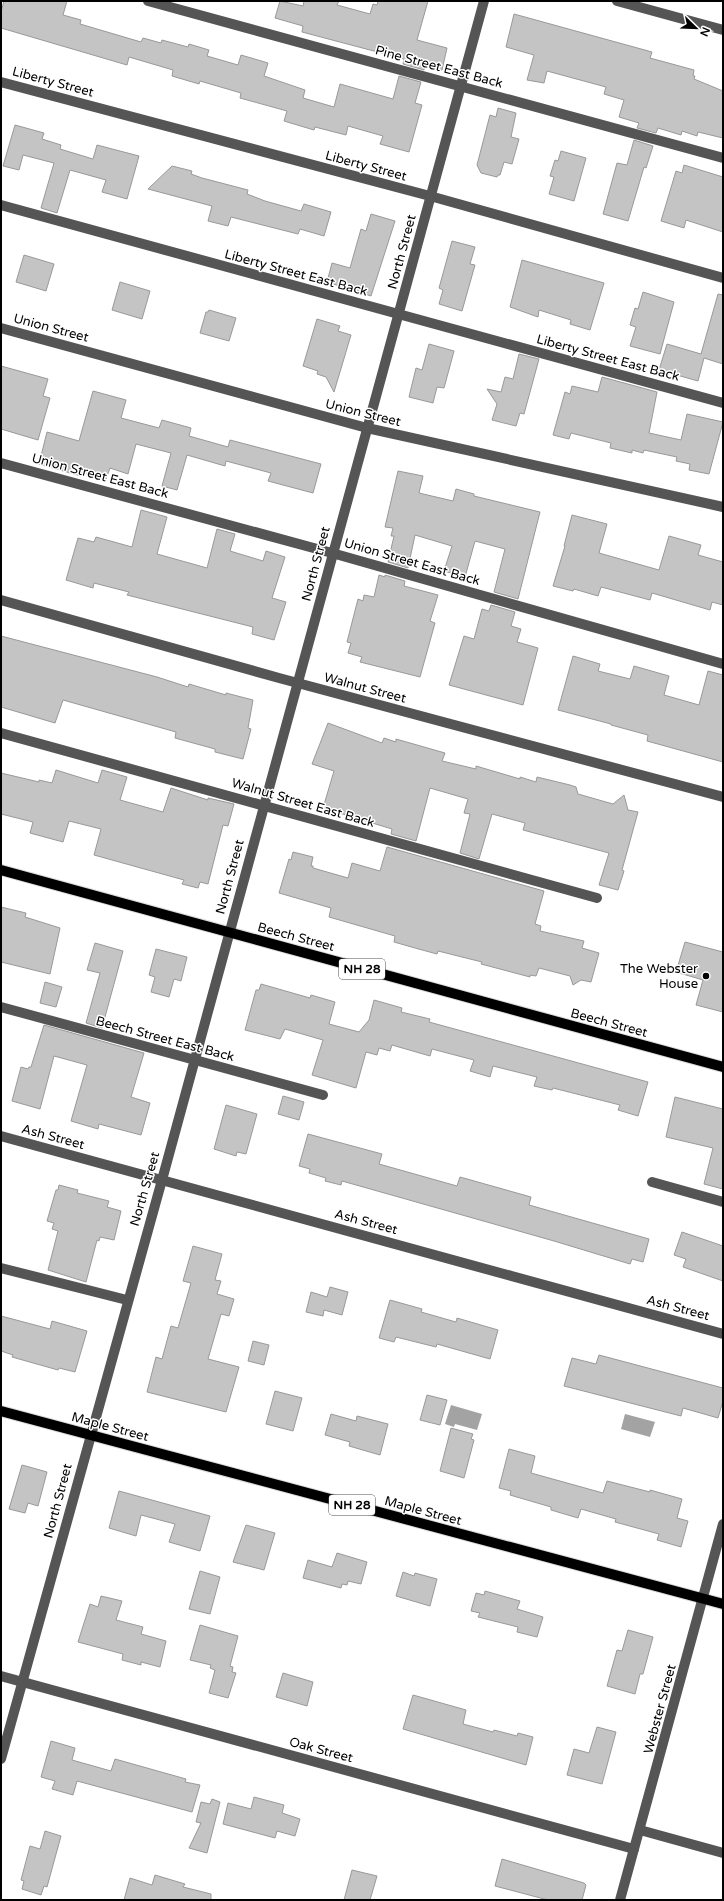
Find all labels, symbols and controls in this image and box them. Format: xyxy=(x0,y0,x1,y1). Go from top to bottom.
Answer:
north arrow xyxy=(676,8,716,48)
text: N xyxy=(697,25,712,38)
street label: Pine Street East Back xyxy=(373,42,505,92)
street label: Liberty Street xyxy=(11,63,96,101)
street label: Liberty Street xyxy=(324,147,409,185)
street label: North Street xyxy=(384,213,420,291)
street label: Liberty Street East Back xyxy=(223,246,369,300)
street label: Union Street xyxy=(12,310,90,346)
street label: Liberty Street East Back xyxy=(535,331,681,385)
street label: Union Street xyxy=(324,396,402,430)
street label: Union Street East Back xyxy=(30,450,170,502)
street label: North Street xyxy=(298,525,334,603)
street label: Union Street East Back xyxy=(342,535,482,589)
street label: Walnut Street xyxy=(322,669,408,707)
street label: Walnut Street East Back xyxy=(230,775,376,831)
street label: North Street xyxy=(212,838,248,916)
street label: Beech Street xyxy=(256,919,336,955)
road number: NH 28 xyxy=(339,959,385,979)
place label: The Webster House xyxy=(620,961,698,992)
marker: The Webster House xyxy=(701,971,711,981)
street label: Beech Street xyxy=(569,1005,649,1041)
street label: Beech Street East Back xyxy=(94,1013,236,1065)
street label: Ash Street xyxy=(20,1121,86,1153)
street label: North Street xyxy=(127,1150,163,1228)
street label: Ash Street xyxy=(333,1206,399,1238)
street label: Ash Street xyxy=(645,1292,711,1324)
street label: Maple Street xyxy=(70,1409,150,1445)
street label: North Street xyxy=(40,1462,76,1540)
street label: Maple Street xyxy=(383,1493,463,1529)
road number: NH 28 xyxy=(329,1495,375,1515)
street label: Webster Street xyxy=(640,1662,680,1756)
street label: Oak Street xyxy=(287,1734,355,1766)

